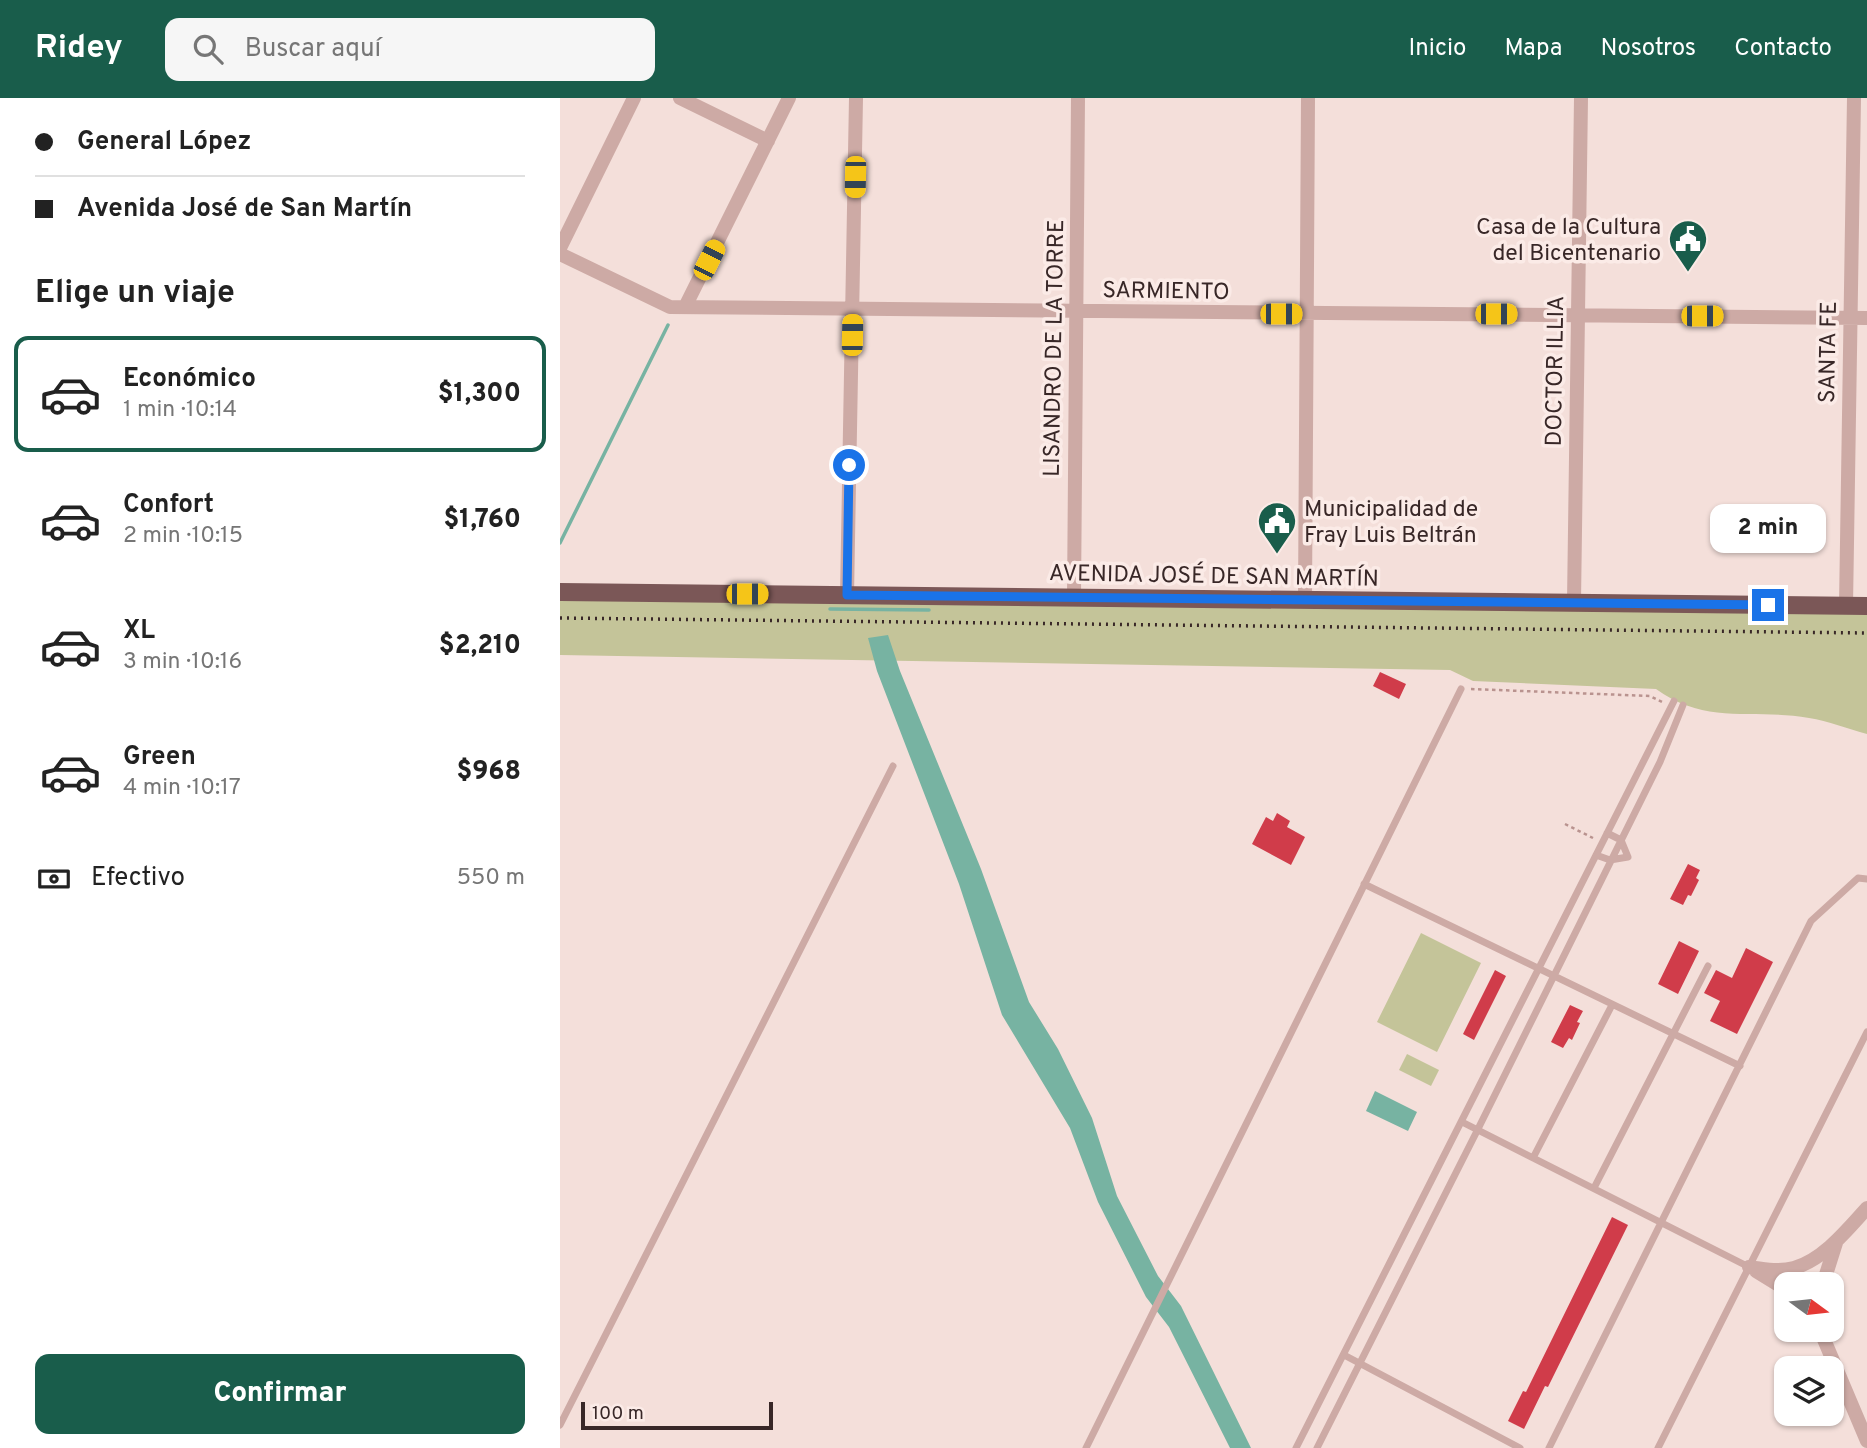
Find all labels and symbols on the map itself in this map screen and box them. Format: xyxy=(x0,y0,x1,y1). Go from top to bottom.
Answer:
car xyxy=(845,156,866,198)
place label: Casa de la Cultura del Bicentenario xyxy=(1476,214,1661,269)
public building icon: Casa de la Cultura del Bicentenario xyxy=(1667,218,1709,273)
street label: LISANDRO DE LA TORRE xyxy=(1039,219,1072,477)
car xyxy=(691,237,728,283)
street label: SARMIENTO xyxy=(1102,277,1230,308)
street label: DOCTOR ILLIA xyxy=(1541,295,1572,447)
street label: SANTA FE xyxy=(1814,301,1845,403)
car xyxy=(1261,304,1303,325)
car xyxy=(1476,304,1518,325)
car xyxy=(1682,306,1724,327)
car xyxy=(842,314,863,356)
route start xyxy=(833,449,865,481)
place label: Municipalidad de Fray Luis Beltrán xyxy=(1304,496,1478,551)
public building icon: Municipalidad de Fray Luis Beltrán xyxy=(1256,500,1298,555)
callout: 2 min xyxy=(1710,504,1826,552)
street label: AVENIDA JOSÉ DE SAN MARTÍN xyxy=(1049,559,1379,595)
car xyxy=(727,584,769,605)
route end xyxy=(1752,589,1784,621)
north arrow xyxy=(1774,1272,1844,1342)
scale bar xyxy=(581,1399,774,1431)

